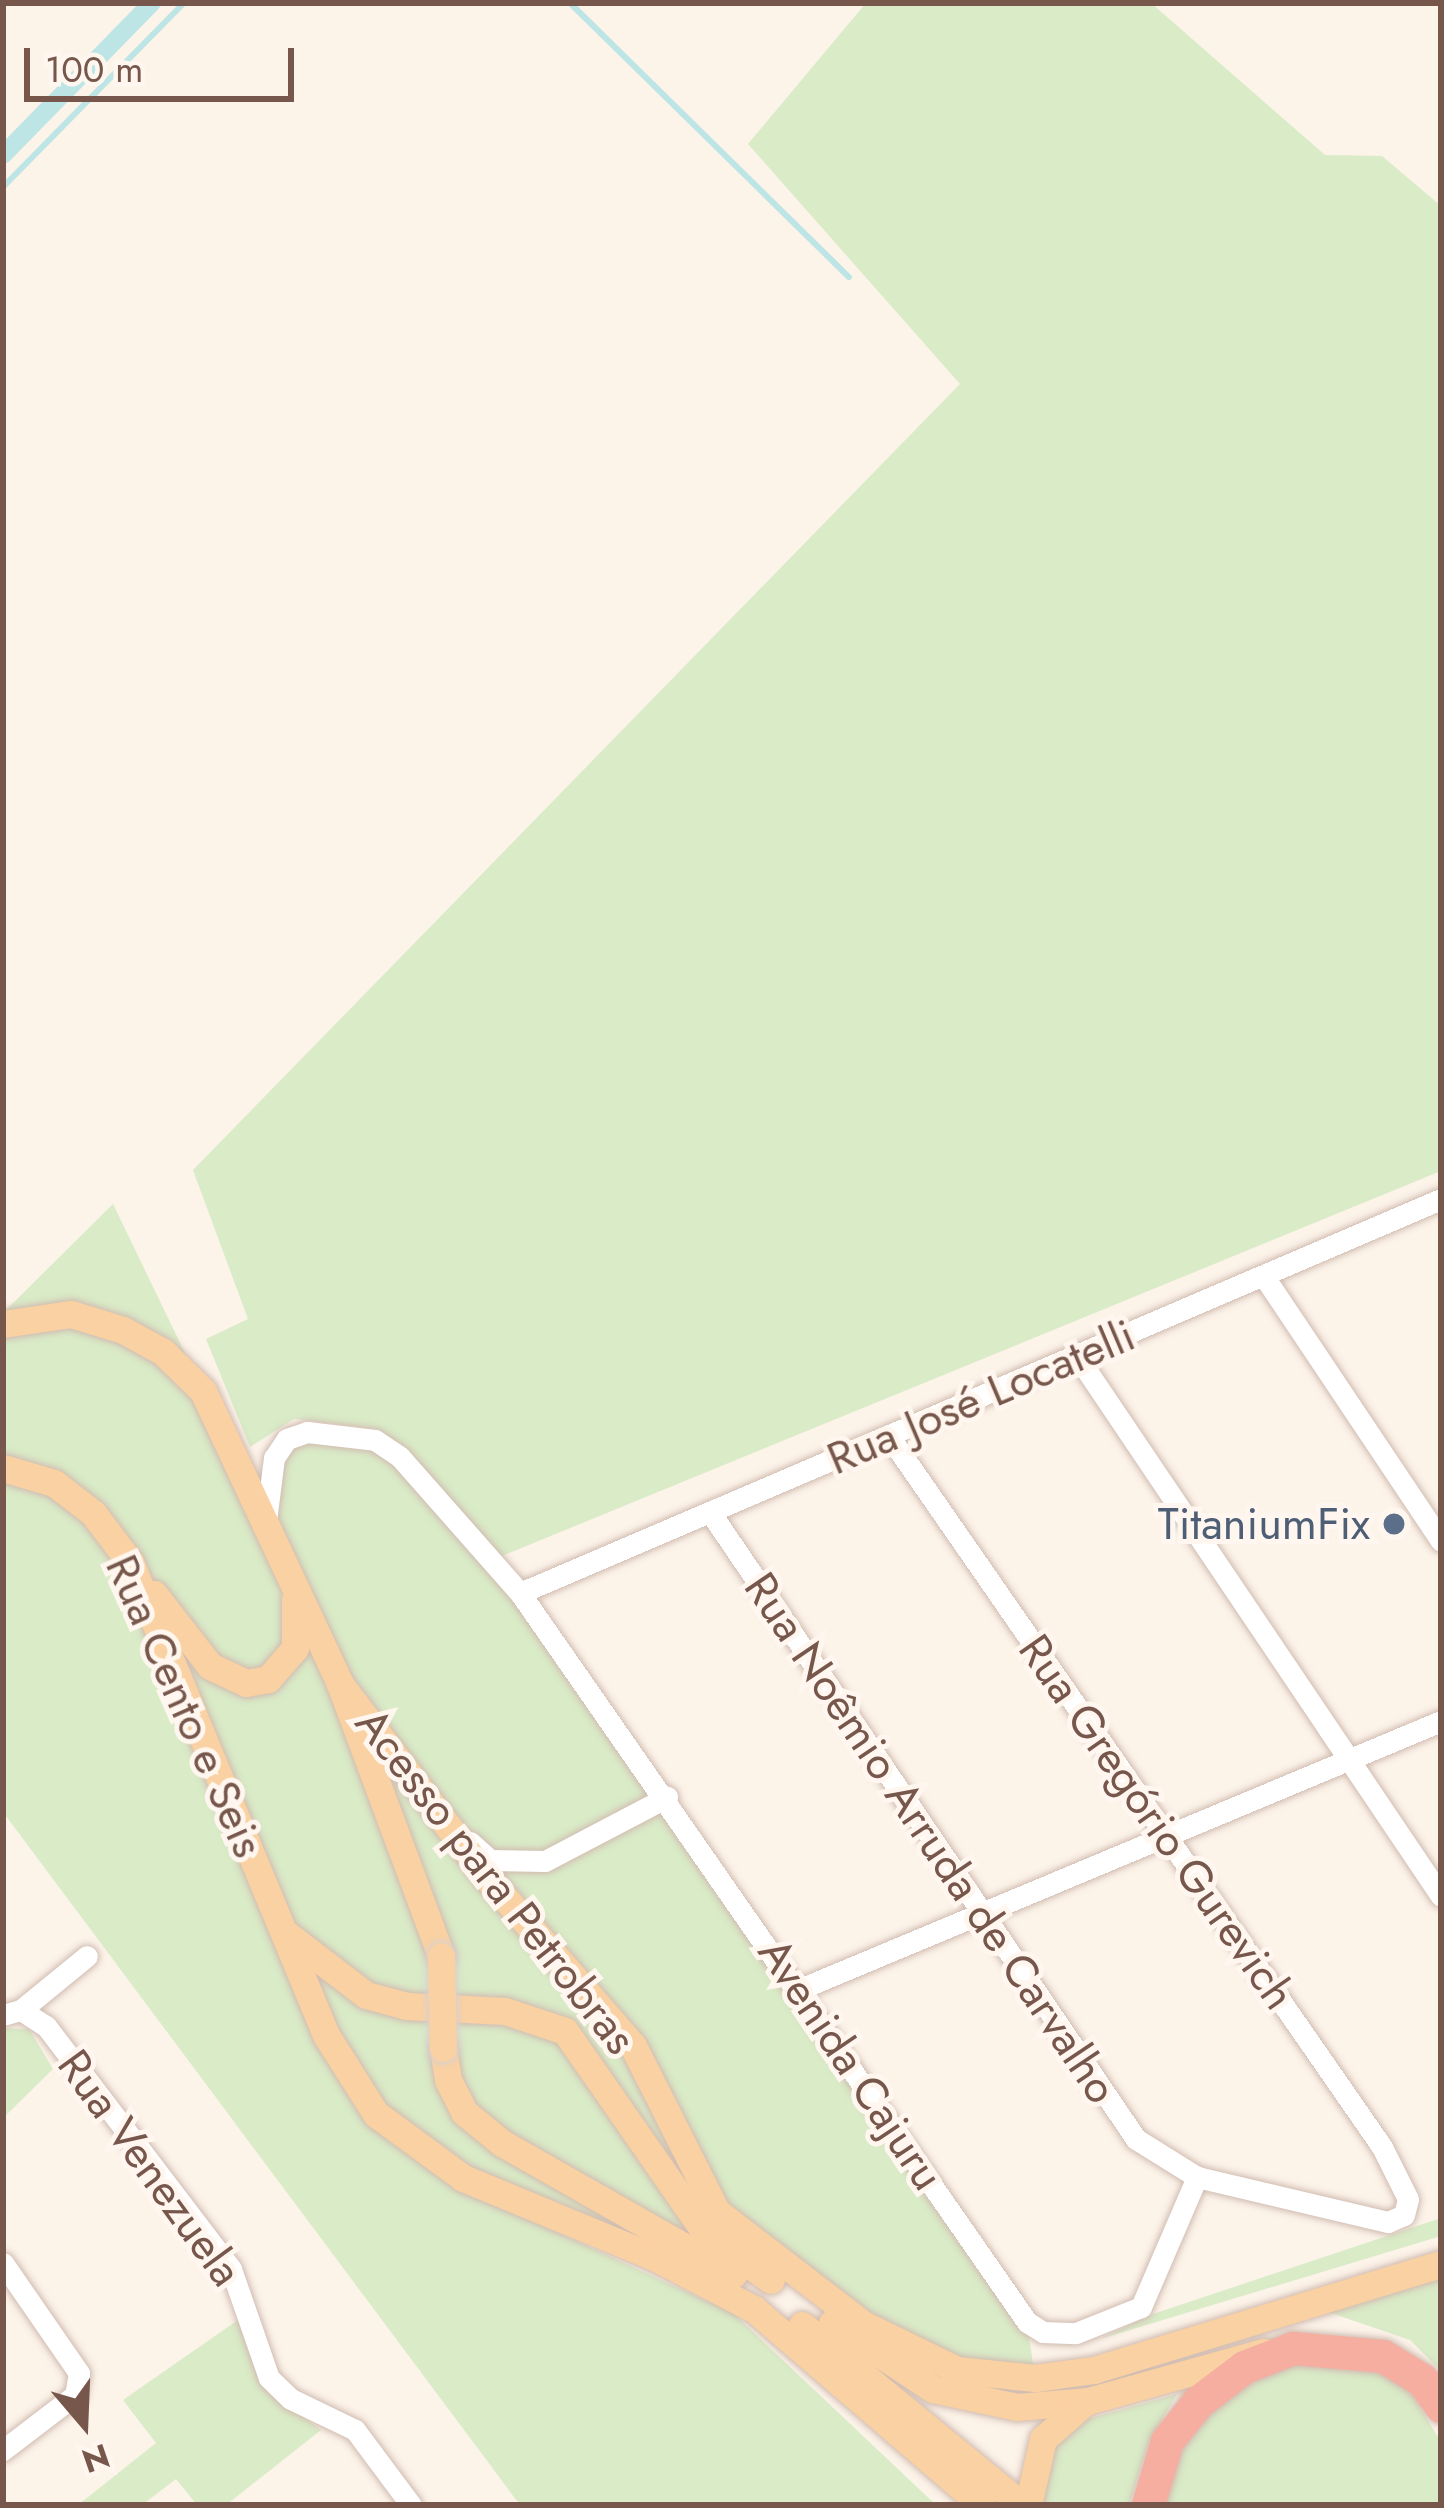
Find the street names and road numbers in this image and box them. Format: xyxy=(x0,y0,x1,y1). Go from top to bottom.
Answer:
street label: Rua José Locatelli xyxy=(819,1308,1143,1486)
street label: Rua Cento e Seis xyxy=(94,1547,276,1865)
street label: Rua Noêmio Arruda de Carvalho xyxy=(733,1563,1129,2113)
street label: Rua Gregório Gurevich xyxy=(1007,1624,1307,2020)
street label: Acesso para Petrobras xyxy=(344,1697,648,2065)
street label: Avenida Cajuru xyxy=(747,1928,955,2200)
street label: Rua Venezuela xyxy=(46,2040,254,2296)

